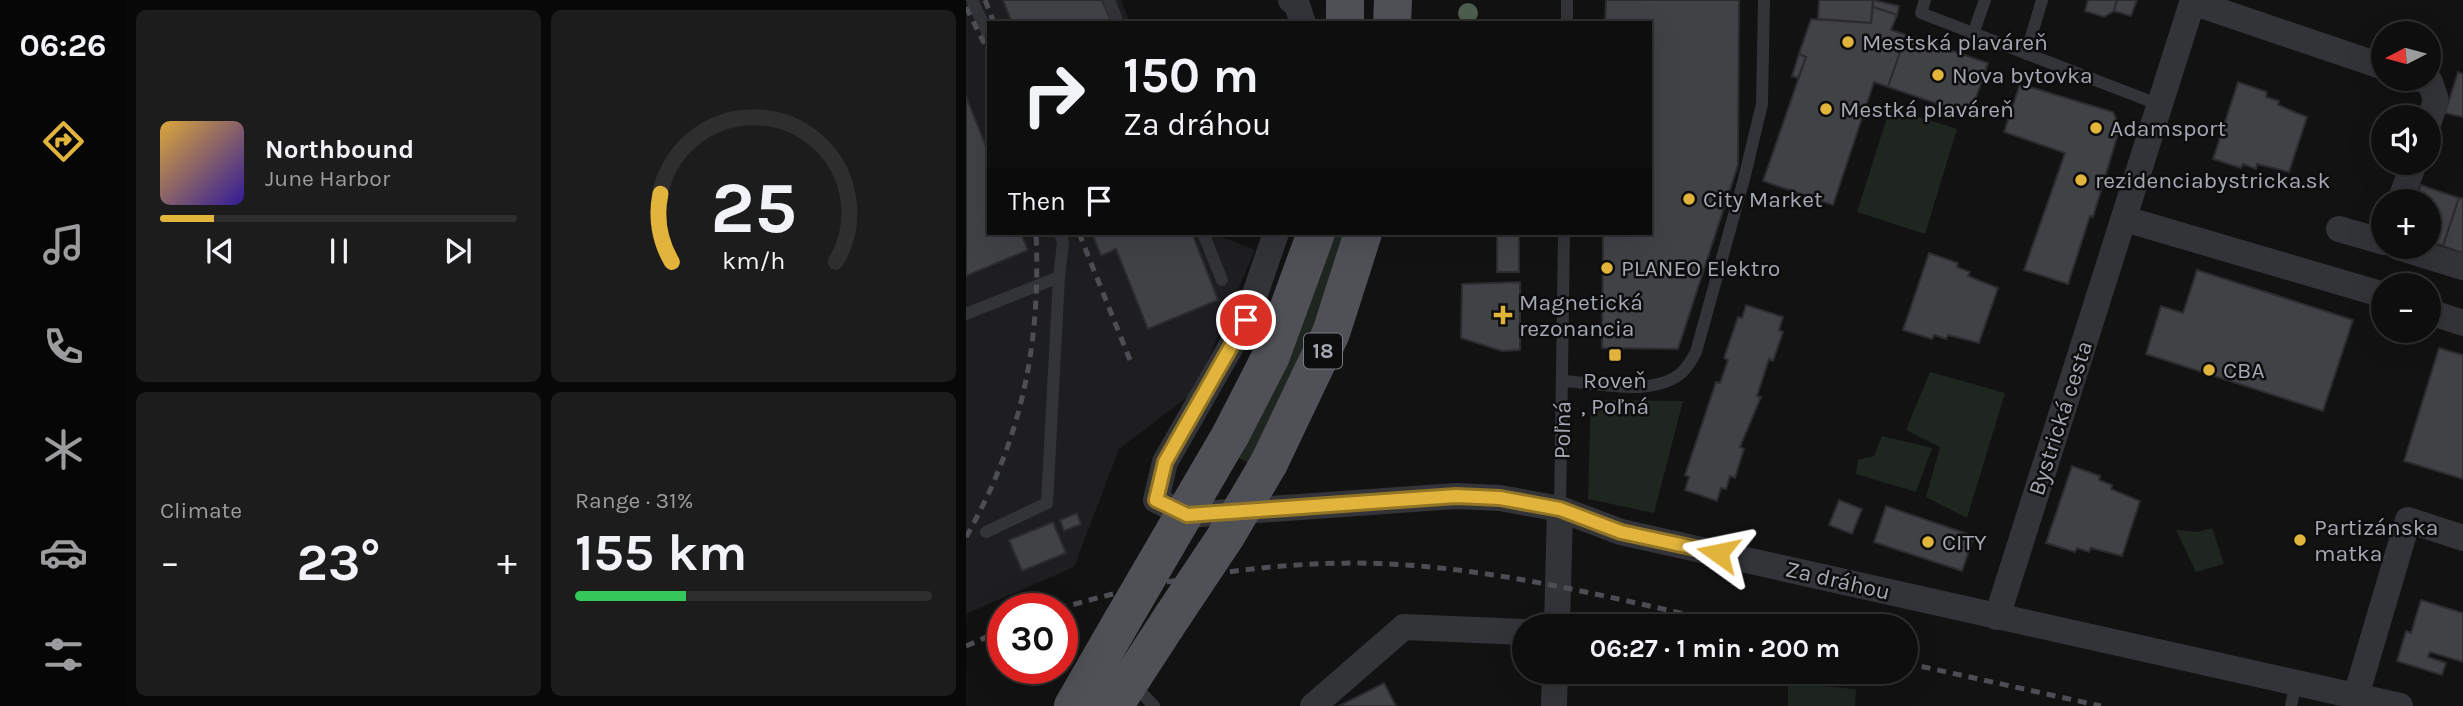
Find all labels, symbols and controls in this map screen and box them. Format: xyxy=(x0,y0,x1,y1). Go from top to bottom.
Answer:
north arrow xyxy=(2371,21,2441,91)
map controls xyxy=(2371,21,2441,343)
text: 06:26 xyxy=(19,27,107,64)
place label: Mestská plaváreň xyxy=(1862,29,2048,56)
marker: Mestská plaváreň xyxy=(1840,34,1856,50)
text: 150 m xyxy=(1123,47,1259,104)
icon: right xyxy=(1008,49,1099,140)
place label: Nova bytovka xyxy=(1952,62,2093,89)
marker: Nova bytovka xyxy=(1930,67,1946,83)
place label: Mestká plaváreň xyxy=(1840,96,2014,123)
marker: Mestká plaváreň xyxy=(1818,101,1834,117)
button: sound xyxy=(2371,105,2441,175)
text: Za dráhou xyxy=(1123,106,1271,143)
place label: Adamsport xyxy=(2110,115,2226,142)
icon: directions xyxy=(39,117,88,166)
marker: Adamsport xyxy=(2088,120,2104,136)
text: Northbound xyxy=(265,134,414,165)
text: June Harbor xyxy=(265,165,390,192)
text: 25 xyxy=(710,165,797,250)
place label: rezidenciabystricka.sk xyxy=(2095,167,2331,194)
marker: rezidenciabystricka.sk xyxy=(2073,172,2089,188)
icon: arrive xyxy=(1080,182,1118,220)
text: Then xyxy=(1008,186,1066,217)
place label: City Market xyxy=(1703,186,1823,213)
button: + xyxy=(2371,189,2441,259)
marker: City Market xyxy=(1681,191,1697,207)
icon: music xyxy=(39,220,88,269)
icon: previous xyxy=(201,232,239,270)
icon: pause xyxy=(320,232,358,270)
icon: next xyxy=(439,232,477,270)
text: km/h xyxy=(722,246,785,275)
place label: PLANEO Elektro xyxy=(1621,255,1780,282)
marker: PLANEO Elektro xyxy=(1599,260,1615,276)
button: − xyxy=(2371,273,2441,343)
place label: Magnetická rezonancia xyxy=(1519,289,1643,342)
pin xyxy=(1216,290,1276,350)
icon: arrive xyxy=(1227,301,1265,339)
marker: Magnetická rezonancia xyxy=(1493,305,1513,325)
icon: phone xyxy=(39,322,88,371)
road number: 18 xyxy=(1304,334,1342,368)
street label: Bystrická cesta xyxy=(2023,337,2098,499)
marker: Roveň , Poľná xyxy=(1607,347,1623,363)
place label: CBA xyxy=(2223,357,2265,384)
marker: CBA xyxy=(2201,362,2217,378)
place label: Roveň , Poľná xyxy=(1581,367,1649,420)
street label: Poľná xyxy=(1548,401,1577,459)
icon: climate xyxy=(39,425,88,474)
text: Range · 31% xyxy=(575,487,693,514)
text: Climate xyxy=(160,497,242,524)
place label: Partizánska matka xyxy=(2314,514,2438,567)
position arrow xyxy=(1681,516,1755,590)
text: 155 km xyxy=(575,522,747,583)
icon: car xyxy=(39,528,88,577)
place label: CITY xyxy=(1942,529,1987,556)
text: 23° xyxy=(296,532,381,593)
marker: Partizánska matka xyxy=(2292,532,2308,548)
marker: CITY xyxy=(1920,534,1936,550)
text: − xyxy=(160,540,180,585)
text: + xyxy=(497,540,517,585)
street label: Za dráhou xyxy=(1783,555,1893,606)
speed limit sign: 30 xyxy=(987,593,1078,684)
icon: filters xyxy=(39,630,88,679)
text: 06:27 · 1 min · 200 m xyxy=(1590,633,1840,664)

